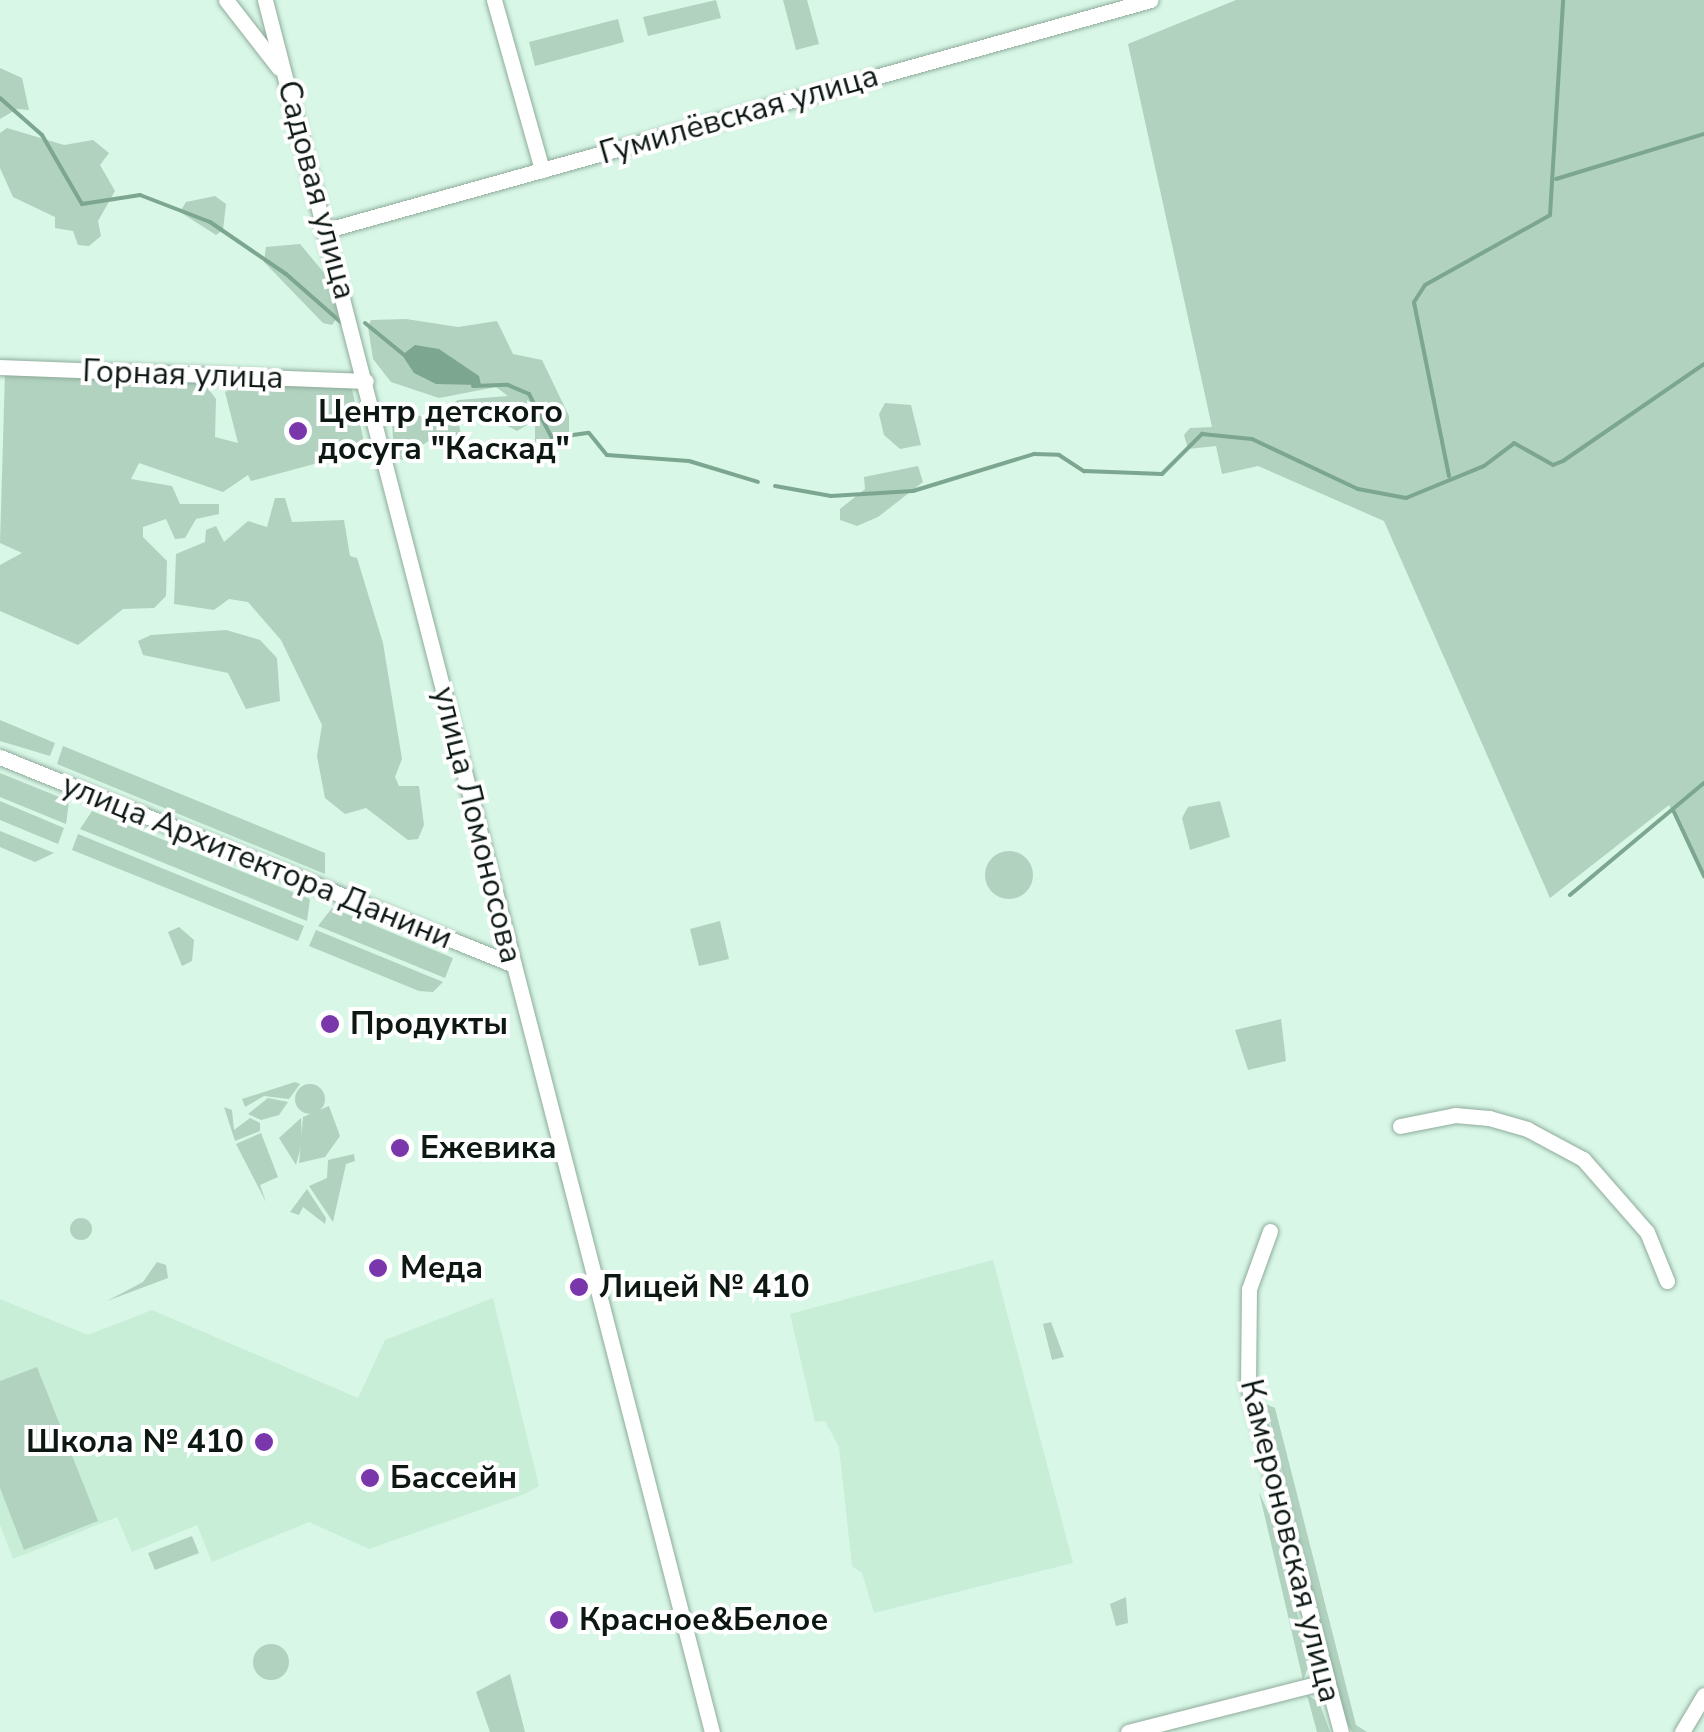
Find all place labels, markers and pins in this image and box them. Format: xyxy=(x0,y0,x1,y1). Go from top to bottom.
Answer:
place label: Центр детского досуга "Каскад" xyxy=(318,394,570,469)
marker: Центр детского досуга "Каскад" xyxy=(287,420,309,442)
place label: Продукты xyxy=(350,1005,508,1043)
marker: Продукты xyxy=(319,1013,341,1035)
place label: Ежевика xyxy=(420,1129,557,1167)
marker: Ежевика xyxy=(389,1137,411,1159)
place label: Меда xyxy=(400,1249,483,1287)
marker: Меда xyxy=(365,1255,391,1281)
place label: Лицей № 410 xyxy=(599,1268,810,1306)
marker: Лицей № 410 xyxy=(568,1276,590,1298)
place label: Школа № 410 xyxy=(26,1423,244,1461)
marker: Школа № 410 xyxy=(253,1431,275,1453)
place label: Бассейн xyxy=(390,1459,517,1497)
marker: Бассейн xyxy=(359,1467,381,1489)
place label: Красное&Белое xyxy=(579,1601,828,1639)
marker: Красное&Белое xyxy=(548,1609,570,1631)

